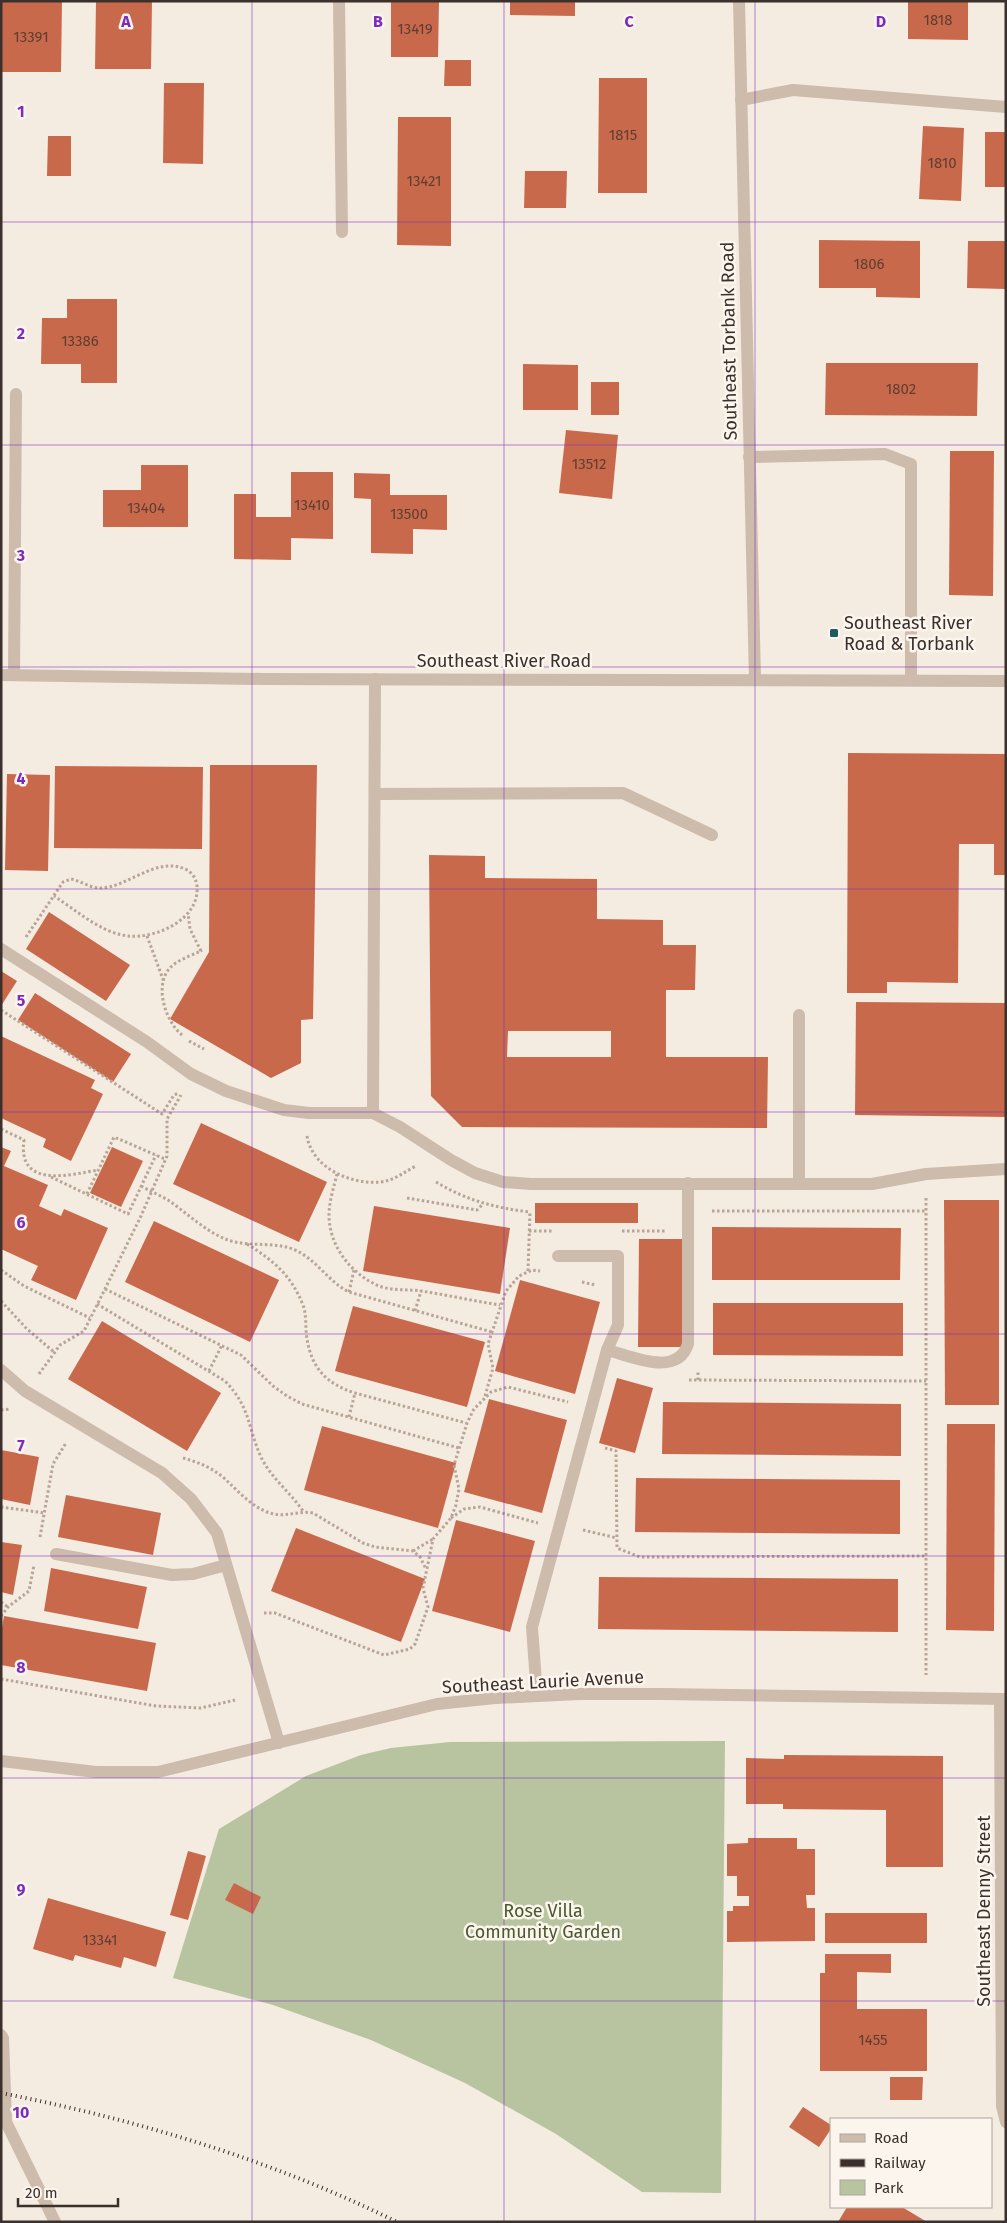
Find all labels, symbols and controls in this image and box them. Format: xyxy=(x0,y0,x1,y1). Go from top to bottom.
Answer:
house number: 1818 xyxy=(923,11,953,29)
text: A xyxy=(120,12,131,31)
text: B xyxy=(373,12,383,31)
text: C xyxy=(624,12,634,31)
text: D xyxy=(876,12,886,31)
house number: 13419 xyxy=(397,20,433,38)
house number: 13391 xyxy=(13,28,49,46)
text: 1 xyxy=(17,102,25,121)
house number: 1815 xyxy=(609,126,637,144)
house number: 1810 xyxy=(927,154,957,172)
house number: 13421 xyxy=(406,172,442,190)
street label: Southeast Torbank Road xyxy=(716,241,742,441)
house number: 1806 xyxy=(853,255,885,273)
text: 2 xyxy=(17,324,25,343)
house number: 13386 xyxy=(61,332,99,350)
house number: 1802 xyxy=(886,380,916,398)
house number: 13512 xyxy=(572,455,606,473)
house number: 13410 xyxy=(294,496,330,514)
house number: 13404 xyxy=(127,499,165,517)
house number: 13500 xyxy=(390,505,428,523)
text: 3 xyxy=(16,546,25,565)
place label: Southeast River Road & Torbank xyxy=(844,612,975,655)
marker: Southeast River Road & Torbank xyxy=(828,627,840,639)
street label: Southeast River Road xyxy=(417,650,591,672)
text: 4 xyxy=(16,769,26,788)
text: 5 xyxy=(17,991,26,1010)
text: 6 xyxy=(16,1213,26,1232)
text: 7 xyxy=(17,1436,25,1455)
text: 8 xyxy=(16,1658,26,1677)
street label: Southeast Laurie Avenue xyxy=(441,1666,645,1698)
street label: Southeast Denny Street xyxy=(973,1815,995,2007)
text: 9 xyxy=(17,1880,26,1899)
park label: Rose Villa Community Garden xyxy=(465,1900,621,1943)
house number: 13341 xyxy=(83,1931,118,1949)
house number: 1455 xyxy=(858,2031,888,2049)
text: 10 xyxy=(13,2103,29,2122)
legend xyxy=(830,2118,992,2208)
text: Road xyxy=(874,2129,909,2147)
text: Railway xyxy=(874,2154,926,2172)
scale bar xyxy=(18,2176,118,2208)
text: Park xyxy=(874,2179,904,2197)
text: 20 m xyxy=(25,2184,58,2202)

